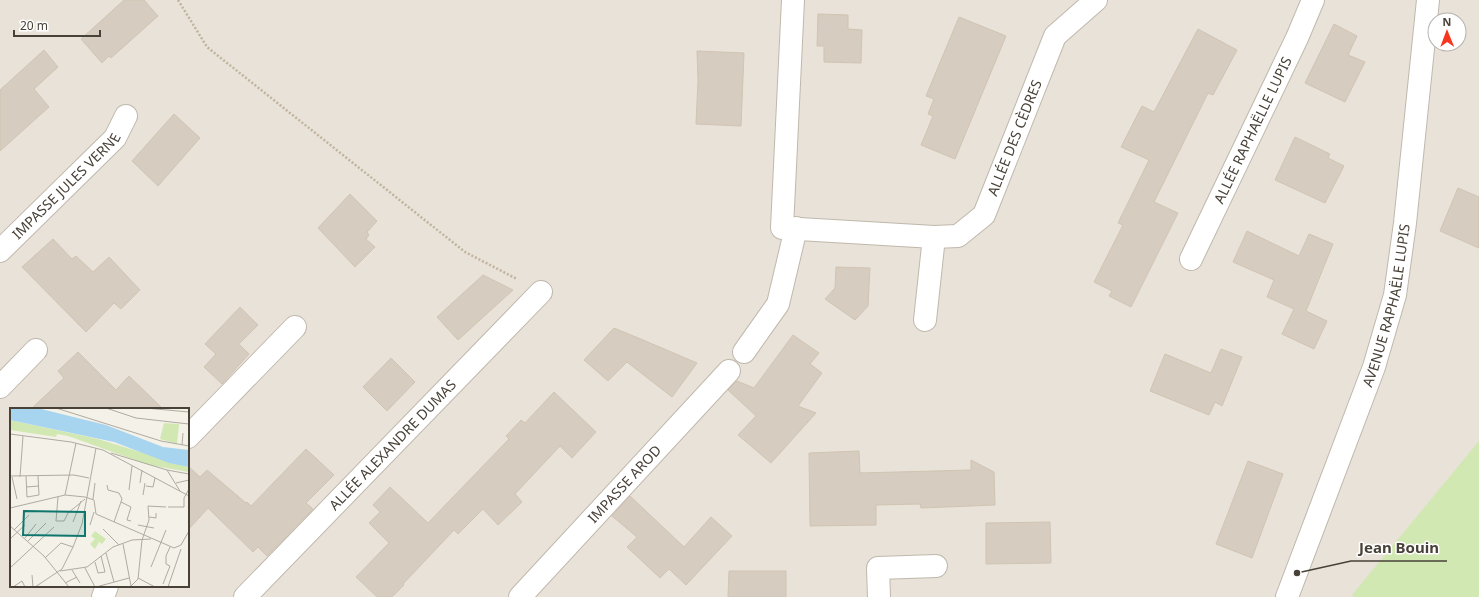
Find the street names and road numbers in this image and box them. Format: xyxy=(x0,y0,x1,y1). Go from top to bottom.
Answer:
street label: ALLÉE RAPHAËLLE LUPIS xyxy=(1209,53,1296,206)
street label: ALLÉE DES CÈDRES xyxy=(983,77,1046,198)
street label: IMPASSE JULES VERNE xyxy=(8,130,125,243)
street label: AVENUE RAPHAËLE LUPIS xyxy=(1357,222,1414,389)
street label: ALLÉE ALEXANDRE DUMAS xyxy=(325,375,460,514)
street label: IMPASSE AROD xyxy=(583,440,665,527)

